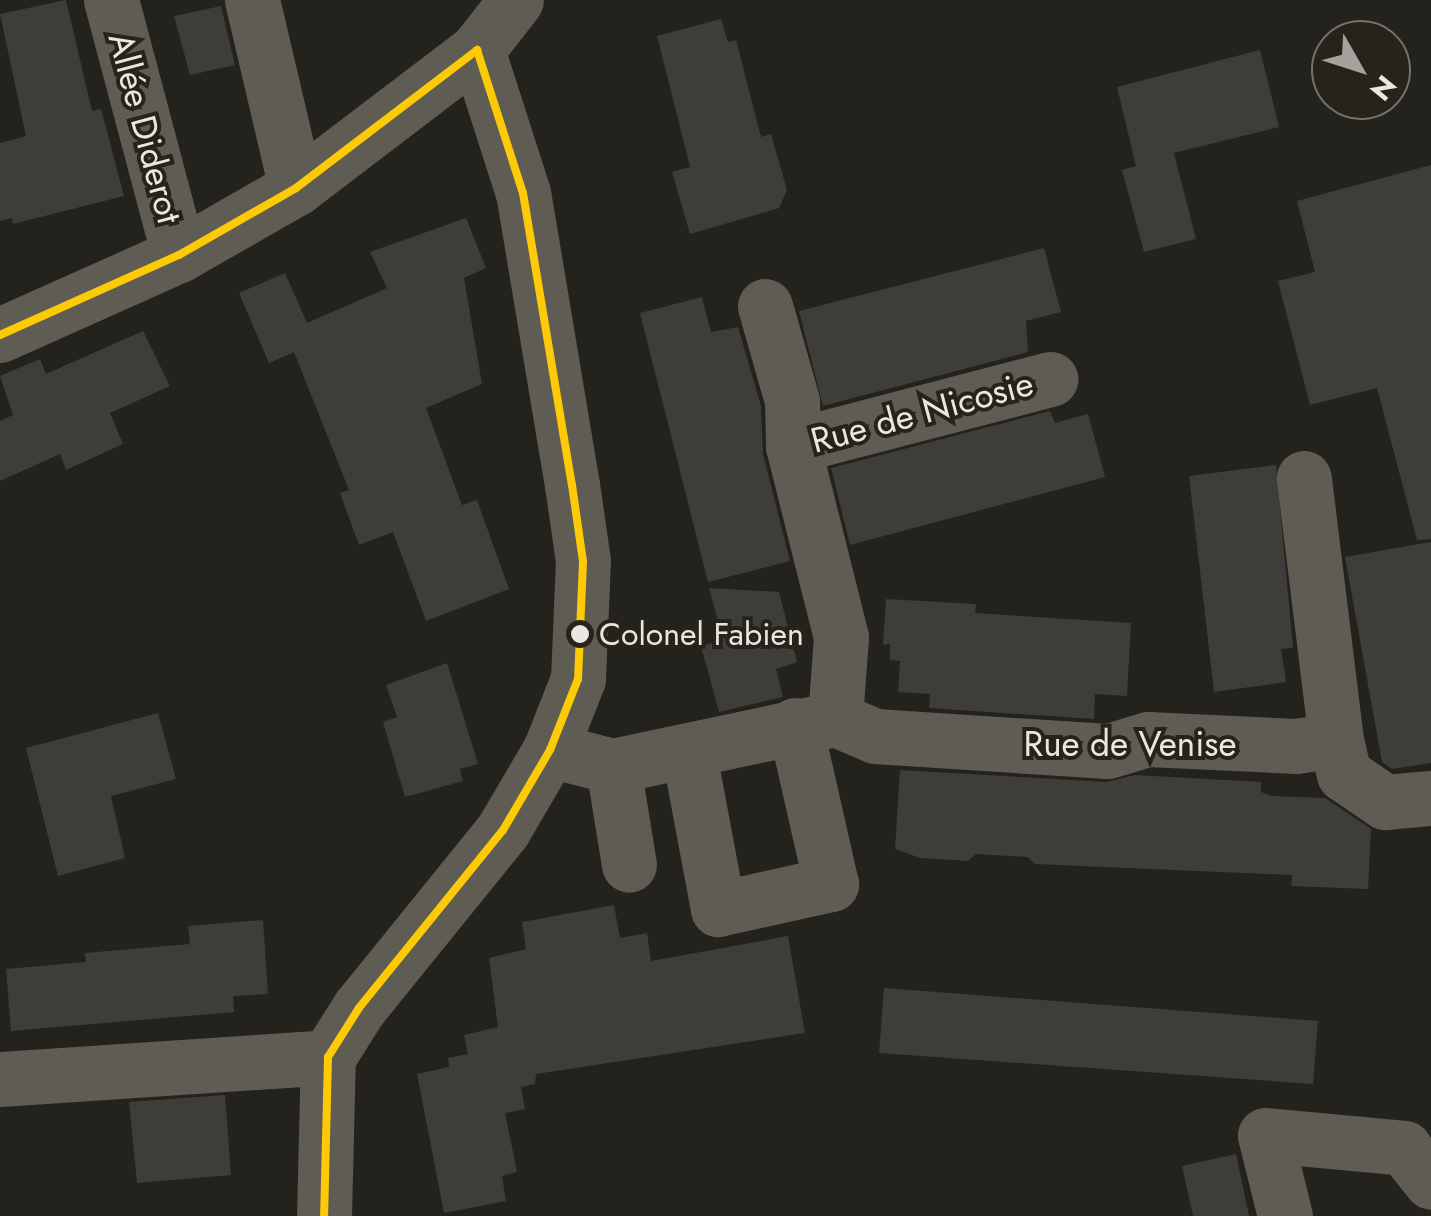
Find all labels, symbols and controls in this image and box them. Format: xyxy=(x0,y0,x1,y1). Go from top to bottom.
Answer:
north arrow xyxy=(1311,20,1411,120)
street label: Allée Diderot xyxy=(99,28,191,228)
text: N xyxy=(1360,66,1406,109)
street label: Rue de Nicosie xyxy=(806,362,1038,462)
place label: Colonel Fabien xyxy=(599,615,804,653)
marker: Colonel Fabien xyxy=(570,624,590,644)
street label: Rue de Venise xyxy=(1024,723,1236,765)

